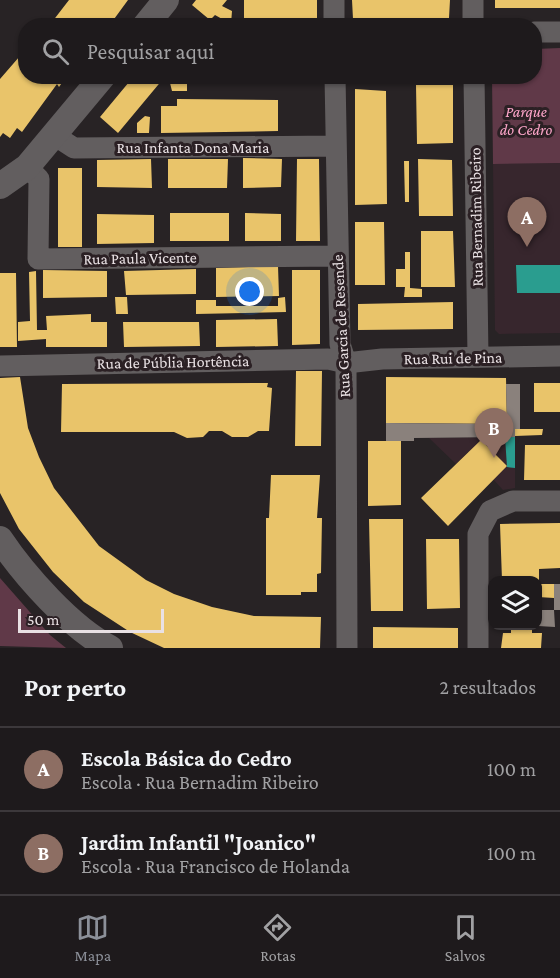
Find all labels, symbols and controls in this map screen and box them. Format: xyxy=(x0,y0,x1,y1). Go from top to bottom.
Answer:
search box xyxy=(18,18,542,84)
icon: search xyxy=(39,35,72,68)
text: Pesquisar aqui xyxy=(87,39,214,64)
park label: Parque do Cedro xyxy=(500,103,552,138)
street label: Rua Infanta Dona Maria xyxy=(117,139,270,156)
street label: Rua Bernadim Ribeiro xyxy=(466,147,486,287)
pin: A xyxy=(508,198,546,247)
street label: Rua Paula Vicente xyxy=(83,249,197,267)
street label: Rua Garcia de Resende xyxy=(329,254,353,398)
your location xyxy=(235,277,264,306)
street label: Rua Rui de Pina xyxy=(404,349,503,367)
street label: Rua de Públia Hortência xyxy=(97,352,250,372)
pin: B xyxy=(474,408,514,458)
map controls xyxy=(488,576,542,630)
button: layers xyxy=(488,576,542,630)
scale bar xyxy=(18,606,164,634)
text: 50 m xyxy=(27,611,59,628)
text: Por perto xyxy=(24,673,126,702)
text: 2 resultados xyxy=(439,676,536,698)
text: Escola Básica do Cedro xyxy=(81,746,292,771)
text: A xyxy=(38,758,49,780)
text: 100 m xyxy=(487,758,536,780)
text: Escola · Rua Bernadim Ribeiro xyxy=(81,771,319,793)
text: Jardim Infantil "Joanico" xyxy=(81,830,316,855)
text: B xyxy=(38,842,49,864)
text: 100 m xyxy=(487,842,536,864)
text: Escola · Rua Francisco de Holanda xyxy=(81,855,350,877)
tab: Mapa xyxy=(75,911,111,964)
tab: Rotas xyxy=(260,911,296,964)
tab: Salvos xyxy=(445,911,485,964)

